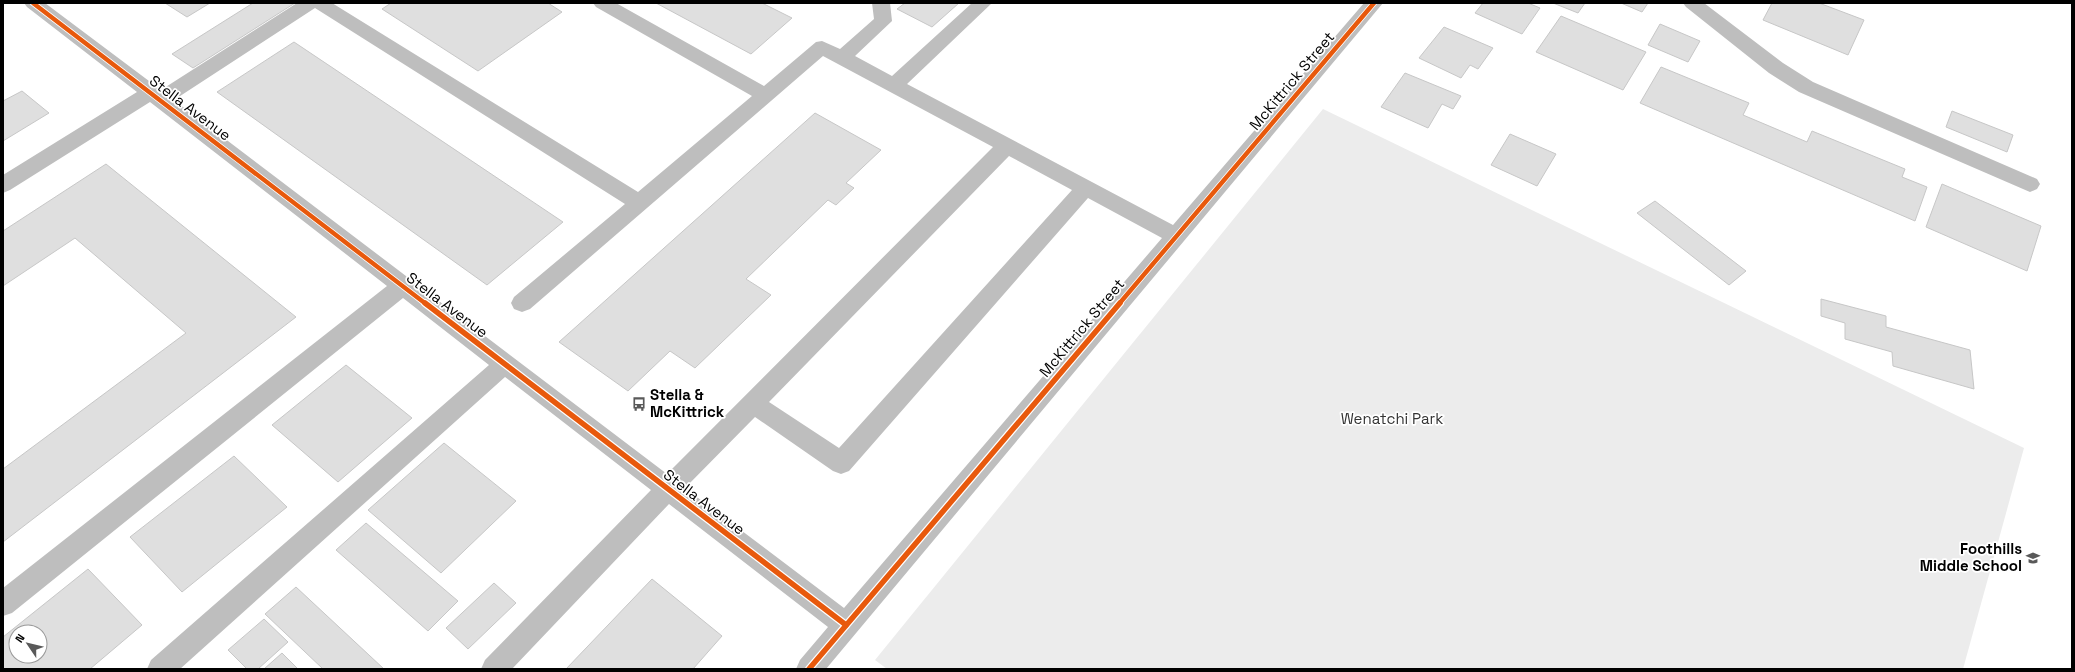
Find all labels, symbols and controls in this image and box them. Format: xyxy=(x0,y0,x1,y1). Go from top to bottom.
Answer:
street label: McKittrick Street xyxy=(1245,28,1338,134)
street label: Stella Avenue xyxy=(146,71,235,145)
street label: Stella Avenue xyxy=(403,268,492,342)
street label: McKittrick Street xyxy=(1035,275,1128,381)
place label: Stella & McKittrick xyxy=(650,385,725,421)
bus stop icon: Stella & McKittrick xyxy=(631,396,647,412)
park label: Wenatchi Park xyxy=(1341,409,1443,428)
street label: Stella Avenue xyxy=(660,465,749,539)
place label: Foothills Middle School xyxy=(1920,539,2022,575)
school or university icon: Foothills Middle School xyxy=(2025,550,2041,566)
north arrow xyxy=(8,624,48,664)
text: N xyxy=(12,631,28,645)

